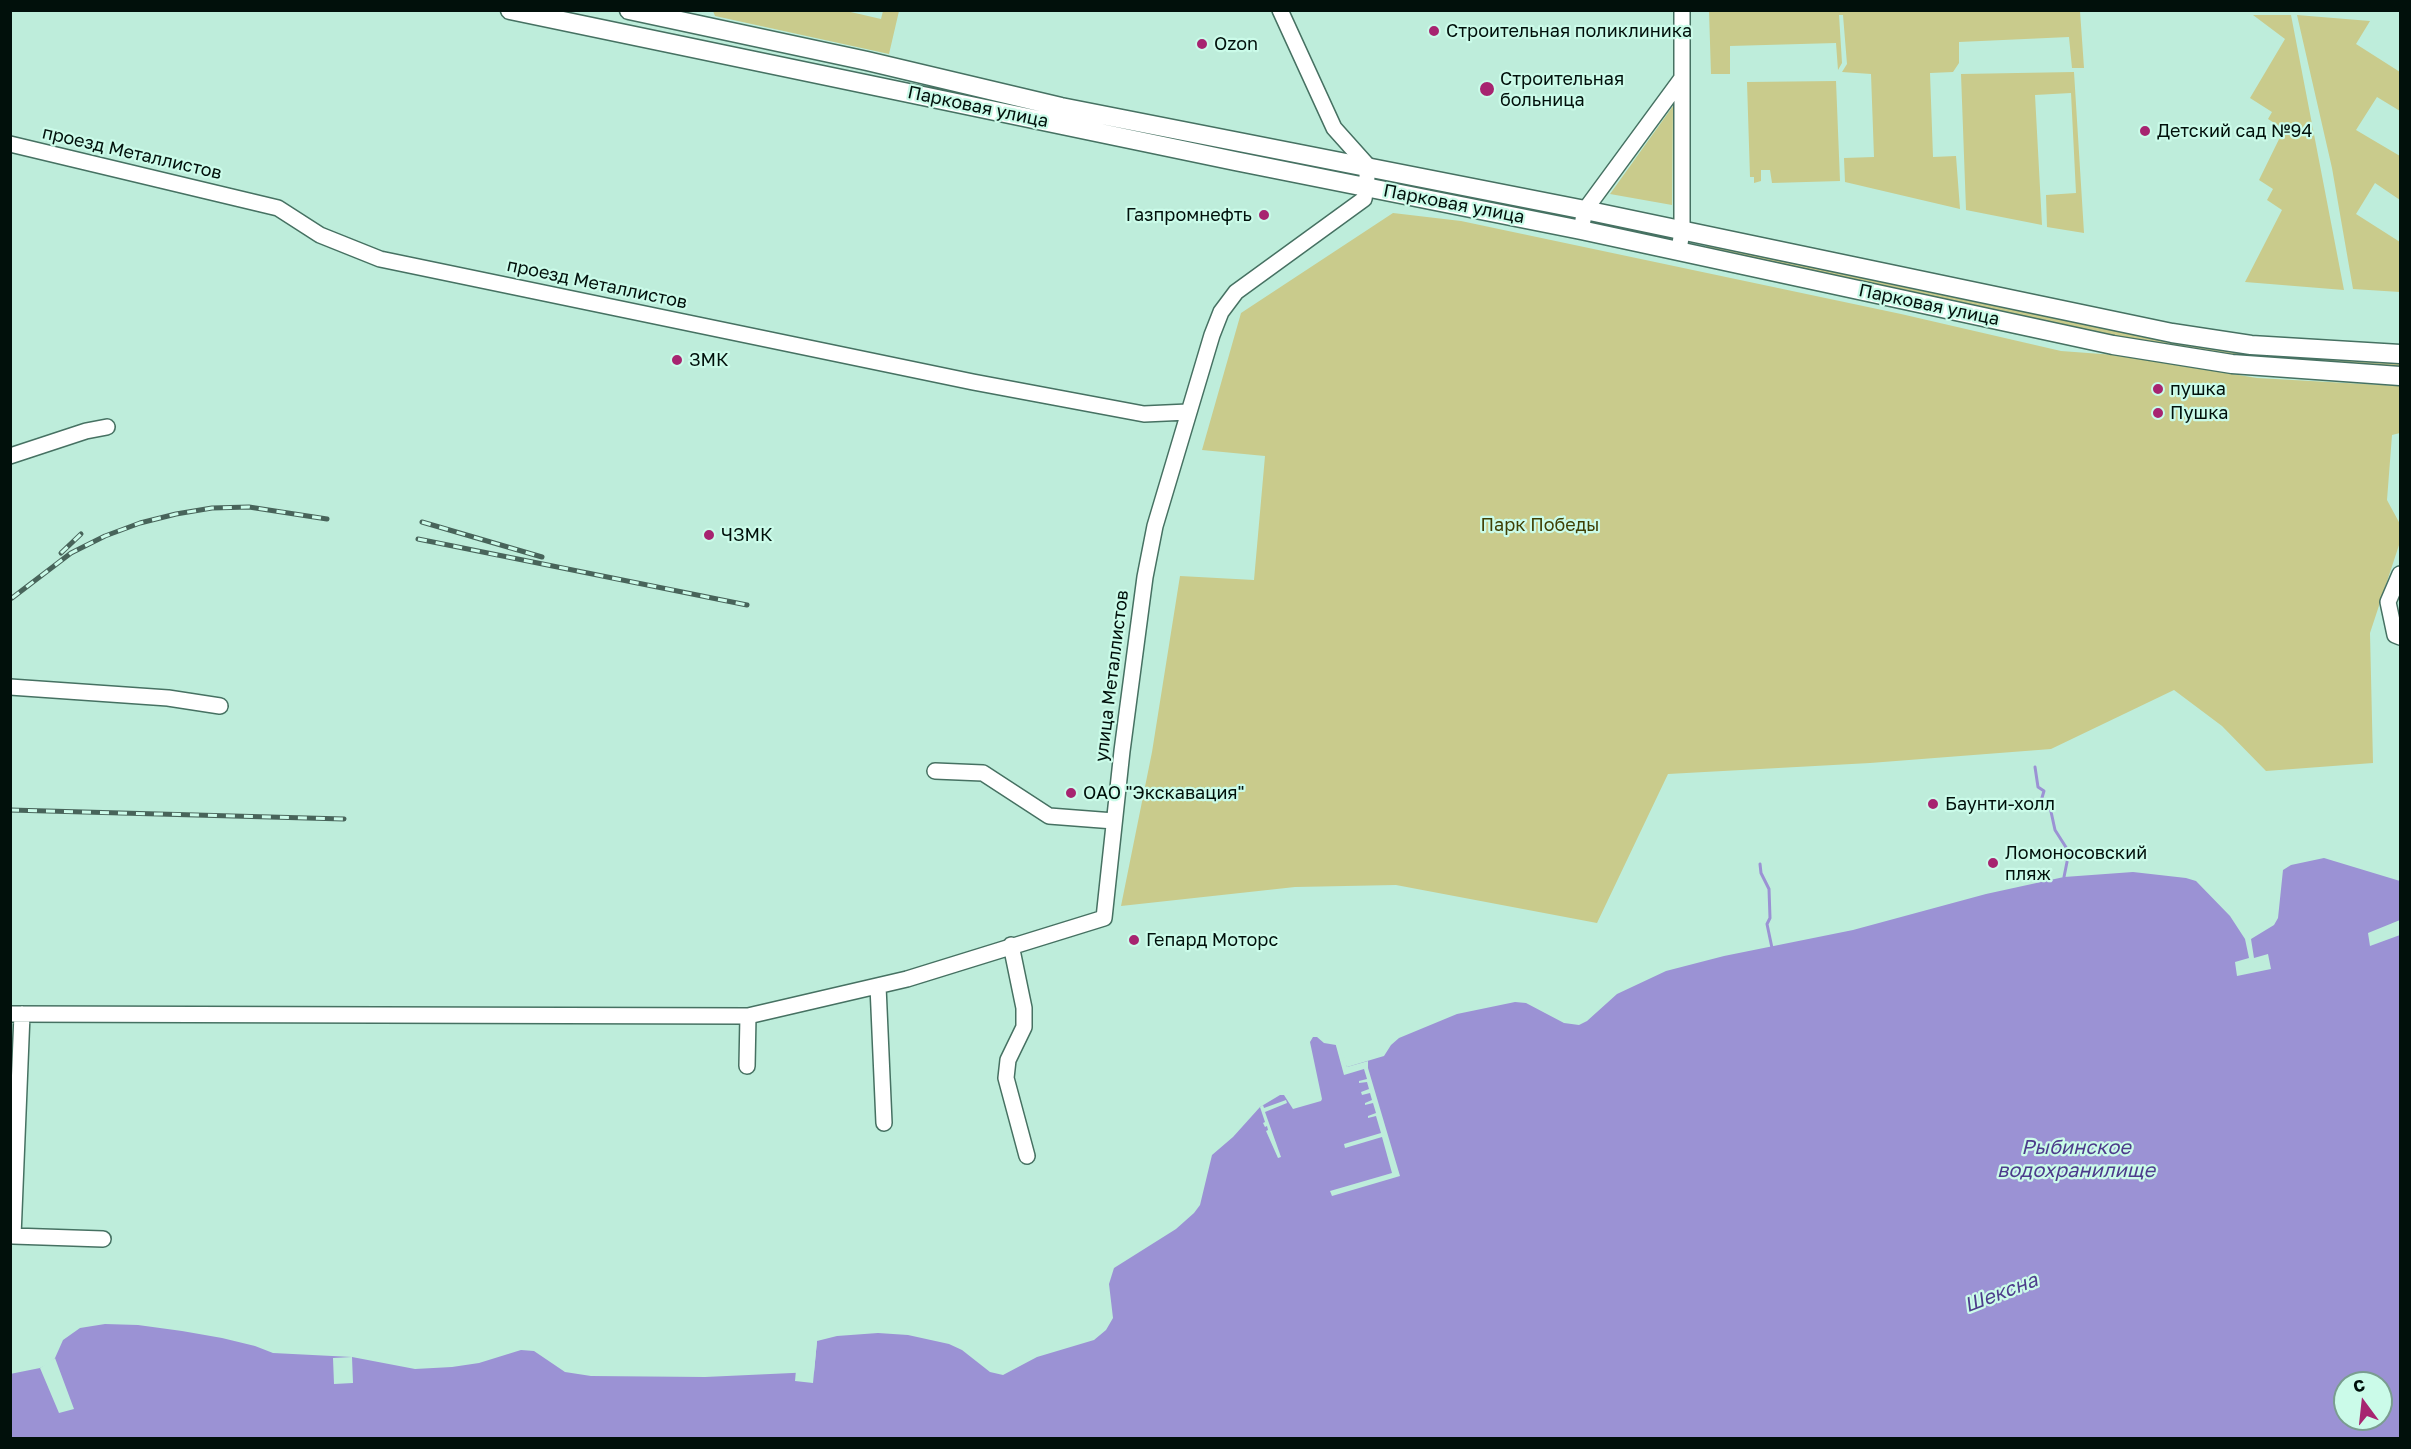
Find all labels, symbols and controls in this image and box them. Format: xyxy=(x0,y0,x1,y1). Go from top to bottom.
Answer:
place label: Строительная поликлиника xyxy=(1446,20,1692,42)
marker: Строительная поликлиника xyxy=(1427,24,1441,38)
place label: Ozon xyxy=(1214,33,1258,55)
marker: Ozon xyxy=(1195,37,1209,51)
place label: Строительная больница xyxy=(1500,68,1624,110)
marker: Строительная больница xyxy=(1478,80,1496,98)
street label: Парковая улица xyxy=(906,82,1050,132)
place label: Детский сад №94 xyxy=(2157,120,2312,142)
street label: проезд Металлистов xyxy=(40,122,224,184)
marker: Детский сад №94 xyxy=(2138,124,2152,138)
street label: Парковая улица xyxy=(1382,180,1526,228)
place label: Газпромнефть xyxy=(1126,204,1252,226)
marker: Газпромнефть xyxy=(1257,208,1271,222)
street label: проезд Металлистов xyxy=(505,254,689,314)
street label: Парковая улица xyxy=(1857,280,2001,330)
place label: ЗМК xyxy=(689,349,729,371)
marker: ЗМК xyxy=(670,353,684,367)
place label: пушка xyxy=(2170,378,2226,400)
marker: пушка xyxy=(2151,382,2165,396)
place label: Пушка xyxy=(2170,402,2228,424)
marker: Пушка xyxy=(2151,406,2165,420)
park label: Парк Победы xyxy=(1481,514,1599,536)
place label: ЧЗМК xyxy=(721,524,773,546)
marker: ЧЗМК xyxy=(702,528,716,542)
street label: улица Металлистов xyxy=(1091,589,1133,763)
place label: ОАО "Экскавация" xyxy=(1083,782,1245,804)
marker: ОАО "Экскавация" xyxy=(1064,786,1078,800)
place label: Баунти-холл xyxy=(1945,793,2055,815)
marker: Баунти-холл xyxy=(1926,797,1940,811)
place label: Ломоносовский пляж xyxy=(2005,842,2147,884)
marker: Ломоносовский пляж xyxy=(1986,856,2000,870)
place label: Гепард Моторс xyxy=(1146,929,1278,951)
marker: Гепард Моторс xyxy=(1127,933,1141,947)
water label: Рыбинское водохранилище xyxy=(1997,1136,2155,1183)
water label: Шексна xyxy=(1961,1268,2041,1318)
north arrow xyxy=(2333,1371,2393,1431)
text: С xyxy=(2351,1374,2367,1397)

